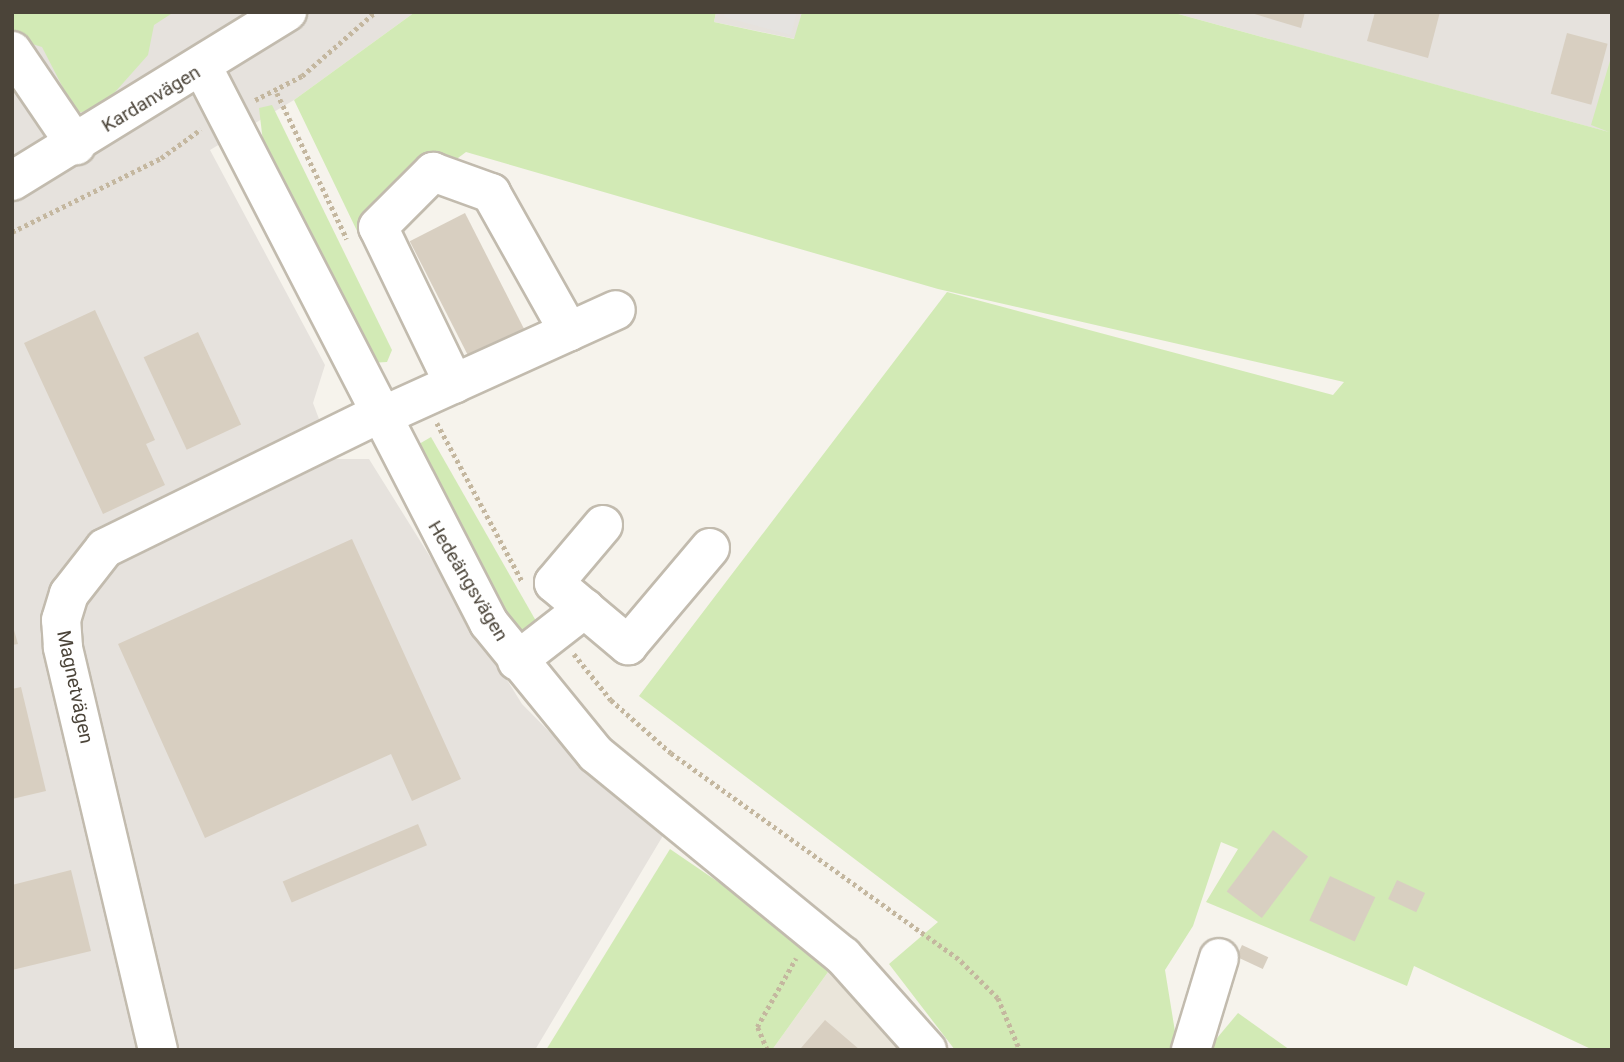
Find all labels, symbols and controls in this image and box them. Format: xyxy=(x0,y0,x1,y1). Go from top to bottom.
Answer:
street label: Kardanvägen xyxy=(98,61,204,137)
street label: Hedeängsvägen xyxy=(423,517,513,645)
street label: Magnetvägen xyxy=(52,628,98,746)

